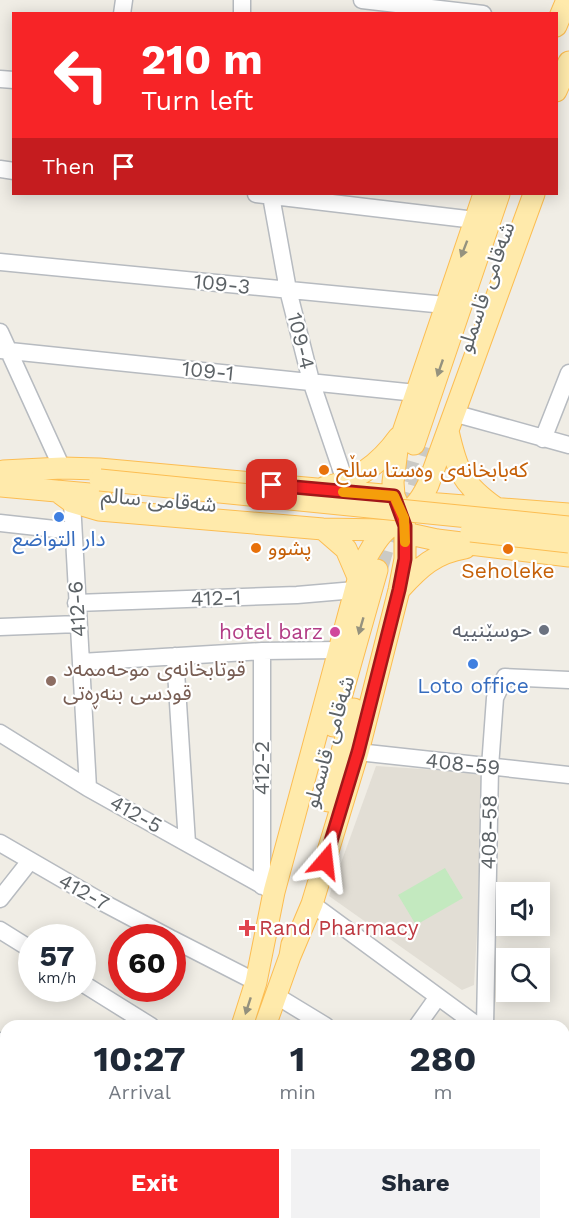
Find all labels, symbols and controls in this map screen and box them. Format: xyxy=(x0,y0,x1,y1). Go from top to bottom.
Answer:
text: 210 m xyxy=(141,35,263,84)
icon: left xyxy=(42,36,120,114)
text: Turn left xyxy=(141,85,253,117)
icon: arrive xyxy=(107,150,140,183)
text: Then xyxy=(42,154,95,179)
street label: شەقامی قاسملو xyxy=(452,218,520,355)
one-way arrow xyxy=(459,240,469,258)
street label: 109-3 xyxy=(192,268,252,299)
street label: 109-4 xyxy=(282,310,321,372)
street label: 109-1 xyxy=(181,355,235,386)
one-way arrow xyxy=(434,359,444,377)
place label: کەبابخانەی وەستا ساڵح xyxy=(336,454,528,485)
pin xyxy=(246,459,297,510)
marker: کەبابخانەی وەستا ساڵح xyxy=(317,463,331,477)
icon: arrive xyxy=(255,468,288,501)
street label: شەقامی سالم xyxy=(100,482,218,520)
marker: دار التواضع xyxy=(52,510,66,524)
place label: دار التواضع xyxy=(12,526,106,554)
place label: پشوو xyxy=(268,535,311,561)
marker: پشوو xyxy=(249,541,263,555)
marker: Seholeke xyxy=(501,542,515,556)
place label: Seholeke xyxy=(461,558,555,583)
street label: 412-6 xyxy=(62,580,91,638)
street label: 412-1 xyxy=(190,584,242,611)
one-way arrow xyxy=(356,617,366,635)
place label: حوسێنییە xyxy=(452,617,532,642)
place label: hotel barz xyxy=(219,619,323,644)
marker: حوسێنییە xyxy=(537,623,551,637)
marker: hotel barz xyxy=(328,625,342,639)
place label: قوتابخانەی موحەممەد قودسی بنەڕەتی xyxy=(63,656,246,710)
marker: Loto office xyxy=(466,657,480,671)
street label: شەقامی قاسملو xyxy=(298,673,359,811)
place label: Loto office xyxy=(417,673,529,698)
marker: قوتابخانەی موحەممەد قودسی بنەڕەتی xyxy=(44,674,58,688)
street label: 412-2 xyxy=(249,741,274,795)
street label: 408-59 xyxy=(425,747,502,780)
street label: 412-5 xyxy=(106,789,167,838)
street label: 408-58 xyxy=(475,794,502,870)
position arrow xyxy=(293,829,357,893)
street label: 412-7 xyxy=(55,868,114,916)
map controls xyxy=(496,882,550,1002)
button: sound xyxy=(496,882,550,936)
place label: Rand Pharmacy xyxy=(259,915,419,940)
marker: Rand Pharmacy xyxy=(240,921,254,935)
speed limit sign: 60 xyxy=(108,924,186,1002)
text: 57 xyxy=(40,938,74,973)
button: search xyxy=(496,948,550,1002)
text: km/h xyxy=(38,969,76,987)
one-way arrow xyxy=(243,997,252,1015)
text: 10:27 xyxy=(93,1038,186,1080)
text: 1 xyxy=(290,1038,305,1080)
text: 280 xyxy=(409,1038,477,1080)
text: Arrival xyxy=(108,1080,171,1104)
text: min xyxy=(279,1080,316,1104)
text: m xyxy=(433,1080,452,1104)
button: Exit xyxy=(30,1149,279,1218)
button: Share xyxy=(291,1149,540,1218)

